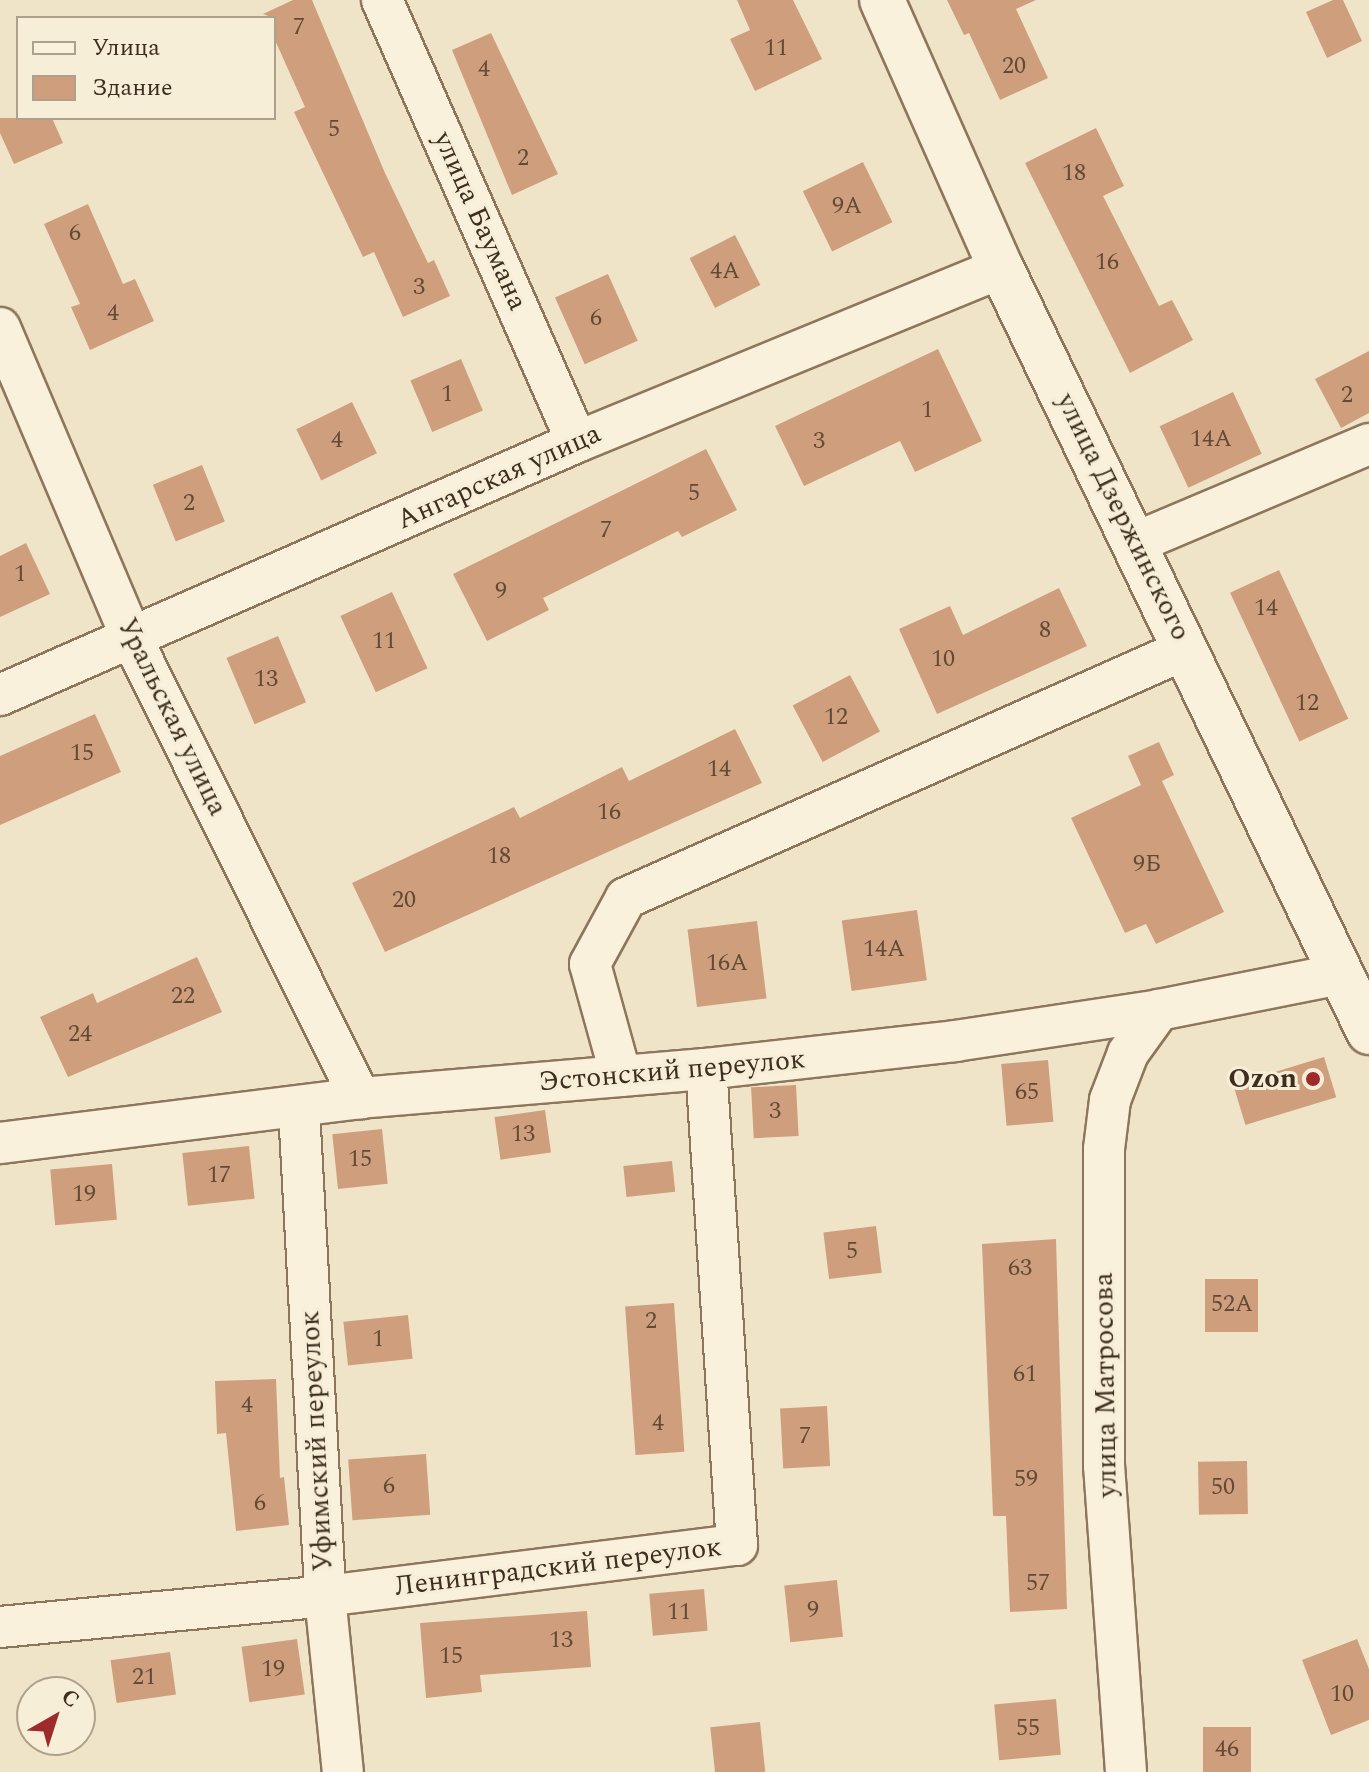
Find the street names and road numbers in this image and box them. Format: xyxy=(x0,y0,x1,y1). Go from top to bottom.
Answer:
street label: улица Баумана xyxy=(426,126,534,316)
street label: улица Дзержинского xyxy=(1049,388,1197,646)
street label: Ангарская улица xyxy=(392,417,606,537)
street label: Уральская улица xyxy=(110,613,234,821)
street label: Эстонский переулок xyxy=(537,1043,807,1099)
street label: улица Матросова xyxy=(1087,1272,1125,1498)
street label: Уфимский переулок xyxy=(293,1310,341,1572)
street label: Ленинградский переулок xyxy=(392,1530,724,1604)

